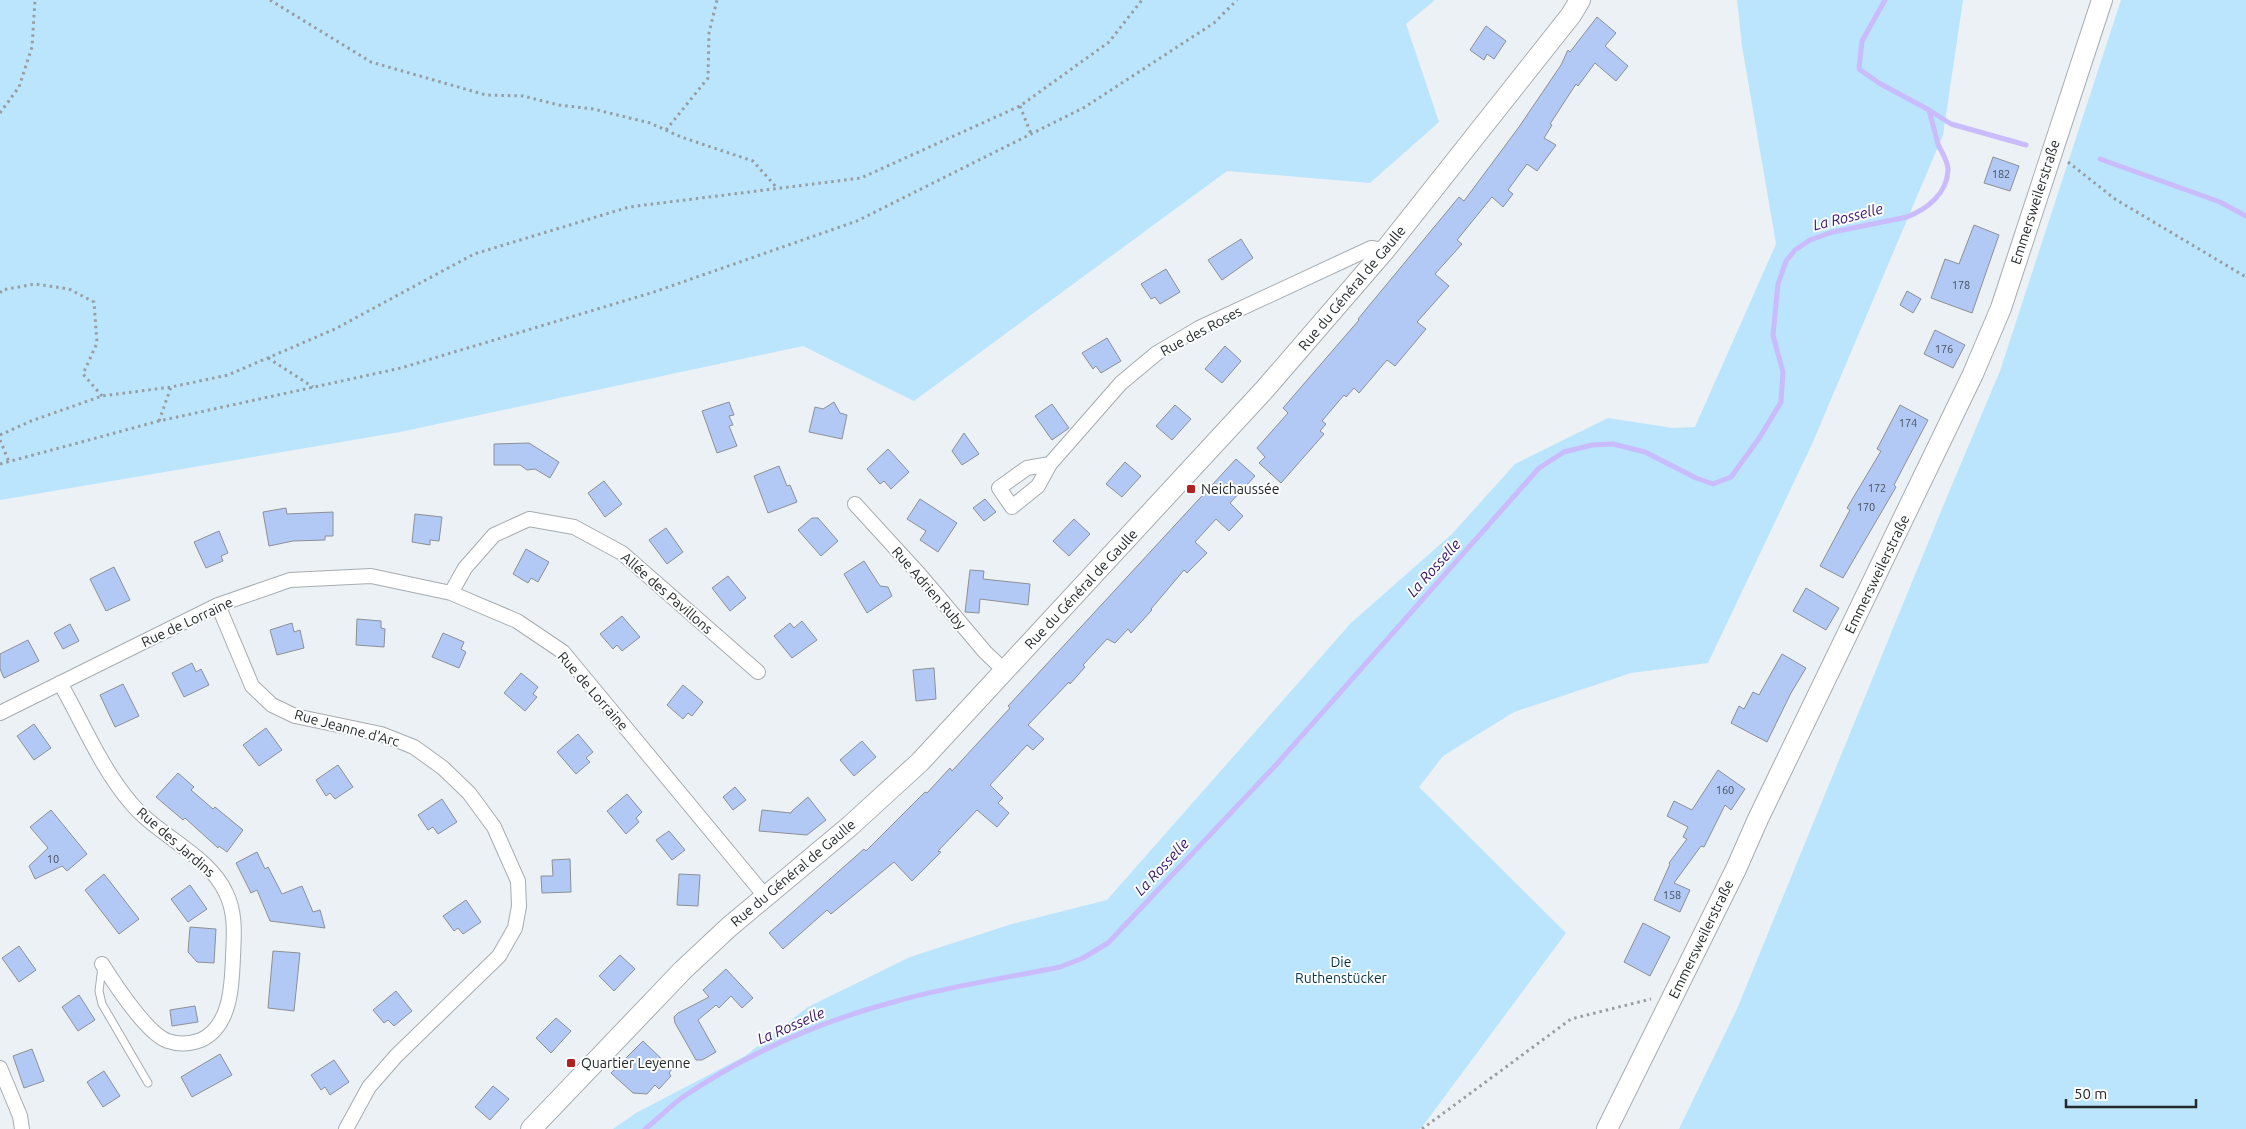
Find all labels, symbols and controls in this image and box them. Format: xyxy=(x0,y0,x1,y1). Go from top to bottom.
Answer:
street label: Emmersweilerstraße xyxy=(2007,138,2063,266)
house number: 182 xyxy=(1992,168,2010,180)
water label: La Rosselle xyxy=(1811,200,1885,233)
street label: Rue du Général de Gaulle xyxy=(1295,222,1409,354)
house number: 178 xyxy=(1952,279,1970,291)
street label: Rue des Roses xyxy=(1158,303,1244,359)
house number: 176 xyxy=(1935,343,1953,355)
house number: 174 xyxy=(1899,417,1917,429)
place label: Neichaussée xyxy=(1201,481,1279,497)
house number: 172 xyxy=(1868,482,1886,494)
marker: Neichaussée xyxy=(1185,483,1197,495)
house number: 170 xyxy=(1857,501,1875,513)
street label: Emmersweilerstraße xyxy=(1841,512,1913,636)
street label: Rue du Général de Gaulle xyxy=(1021,526,1141,652)
water label: La Rosselle xyxy=(1403,535,1464,600)
street label: Rue Adrien Ruby xyxy=(889,543,969,633)
street label: Allée des Pavillons xyxy=(618,549,716,637)
street label: Rue de Lorraine xyxy=(139,594,235,650)
street label: Rue de Lorraine xyxy=(554,648,632,734)
street label: Rue Jeanne d'Arc xyxy=(293,706,402,750)
house number: 160 xyxy=(1716,784,1734,796)
street label: Rue des Jardins xyxy=(134,804,218,880)
street label: Rue du Général de Gaulle xyxy=(727,816,859,930)
water label: La Rosselle xyxy=(1131,834,1193,899)
house number: 10 xyxy=(47,853,59,865)
street label: Emmersweilerstraße xyxy=(1665,877,1737,1001)
house number: 158 xyxy=(1663,889,1681,901)
park label: Die Ruthenstücker xyxy=(1295,954,1388,986)
water label: La Rosselle xyxy=(755,1004,827,1047)
place label: Quartier Leyenne xyxy=(581,1055,691,1071)
marker: Quartier Leyenne xyxy=(565,1057,577,1069)
scale bar xyxy=(2066,1076,2196,1108)
text: 50 m xyxy=(2074,1085,2107,1102)

